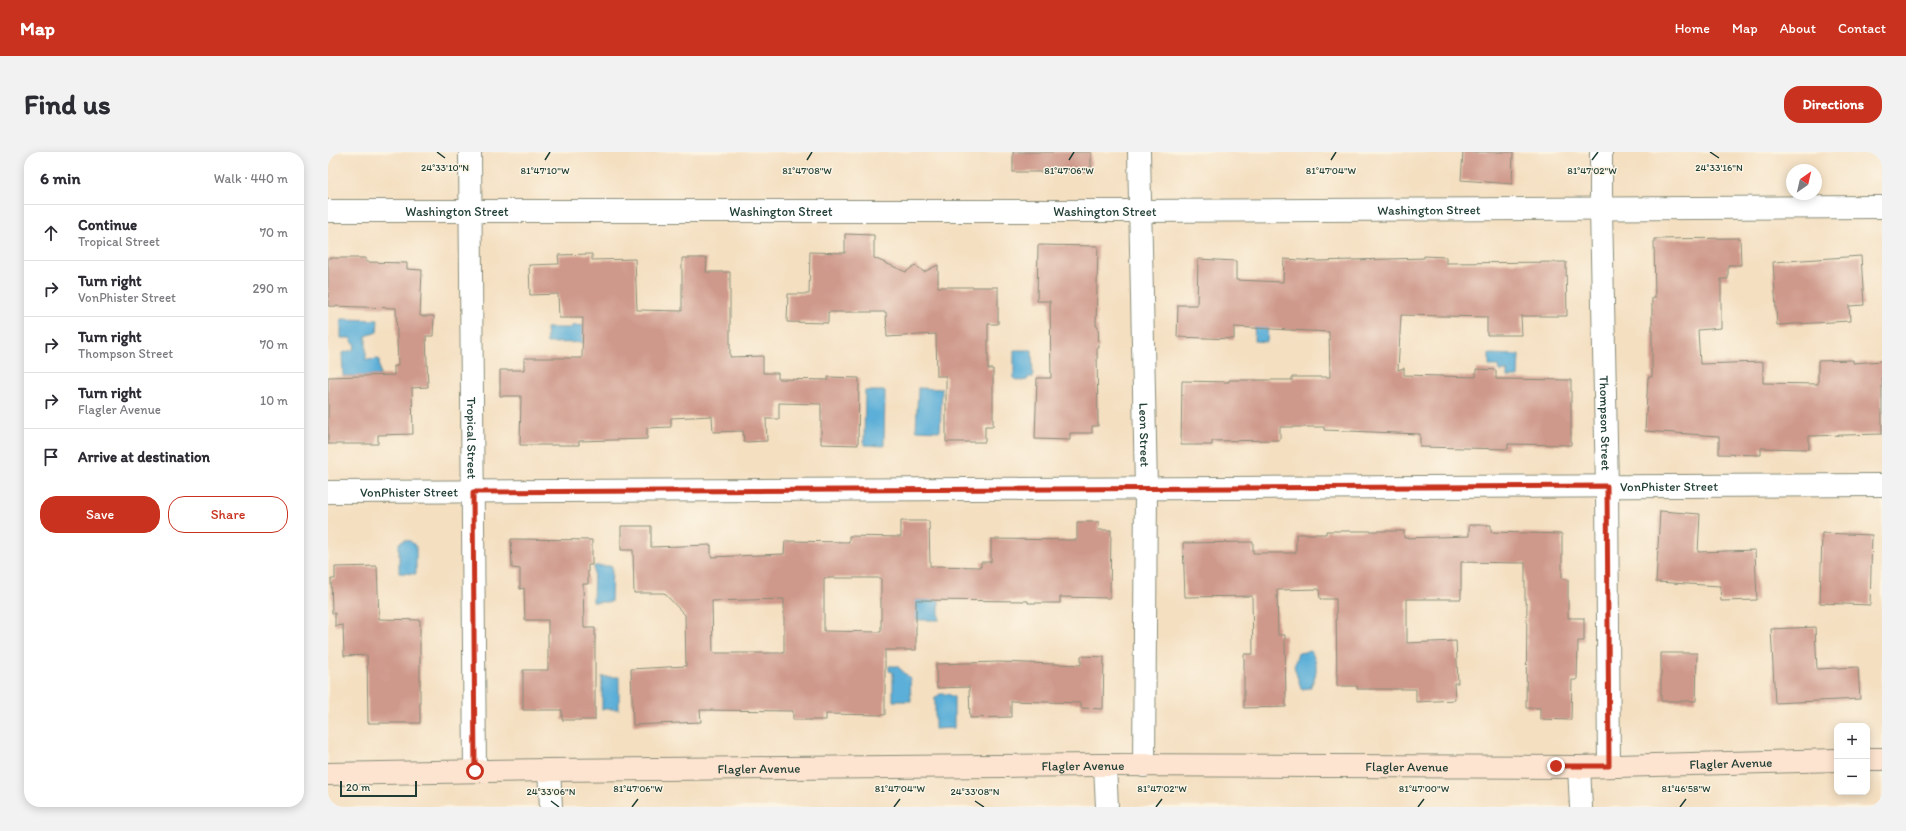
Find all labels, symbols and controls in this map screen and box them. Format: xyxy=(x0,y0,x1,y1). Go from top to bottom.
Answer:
text: Map xyxy=(20,17,55,40)
text: Home xyxy=(1675,20,1710,37)
text: Map xyxy=(1732,20,1758,37)
text: About xyxy=(1780,20,1816,37)
text: Contact xyxy=(1838,20,1886,37)
button: Directions xyxy=(1784,86,1882,123)
text: Find us xyxy=(24,87,111,121)
text: 24°33'10"N xyxy=(421,161,469,174)
text: 24°33'16"N xyxy=(1695,161,1743,174)
text: 81°47'10"W xyxy=(521,164,570,177)
text: 81°47'08"W xyxy=(782,164,832,177)
text: 81°47'06"W xyxy=(1044,164,1094,177)
text: 81°47'04"W xyxy=(1306,164,1357,177)
text: 81°47'02"W xyxy=(1567,164,1617,177)
north arrow xyxy=(1786,164,1822,200)
text: 6 min xyxy=(40,168,81,188)
text: Walk · 440 m xyxy=(214,171,288,186)
street label: Washington Street xyxy=(1377,202,1481,217)
street label: Washington Street xyxy=(1053,203,1157,219)
street label: Washington Street xyxy=(405,204,509,219)
street label: Washington Street xyxy=(729,204,833,219)
text: Continue xyxy=(78,216,137,234)
icon: ahead xyxy=(40,222,62,244)
text: 70 m xyxy=(260,225,288,240)
text: Tropical Street xyxy=(78,234,160,249)
text: Turn right xyxy=(78,272,142,290)
icon: right xyxy=(40,278,62,300)
text: 290 m xyxy=(252,281,288,296)
text: VonPhister Street xyxy=(78,290,176,305)
text: Turn right xyxy=(78,328,142,346)
icon: right xyxy=(40,334,62,356)
text: 70 m xyxy=(260,337,288,352)
text: Thompson Street xyxy=(78,346,173,361)
street label: Thompson Street xyxy=(1597,375,1614,471)
text: Turn right xyxy=(78,384,142,402)
icon: right xyxy=(40,390,62,412)
text: 10 m xyxy=(260,393,288,408)
street label: Tropical Street xyxy=(464,397,480,479)
text: Flagler Avenue xyxy=(78,402,161,417)
street label: Leon Street xyxy=(1137,403,1153,467)
icon: arrive xyxy=(40,446,62,468)
text: Arrive at destination xyxy=(78,448,210,466)
street label: VonPhister Street xyxy=(1620,478,1718,494)
street label: VonPhister Street xyxy=(360,484,458,499)
button: Save xyxy=(40,496,160,533)
button: Share xyxy=(168,496,288,533)
map controls xyxy=(1834,723,1870,795)
button: + xyxy=(1834,723,1870,759)
street label: Flagler Avenue xyxy=(1689,754,1773,772)
street label: Flagler Avenue xyxy=(1041,757,1125,773)
route end xyxy=(1547,757,1565,775)
street label: Flagler Avenue xyxy=(1365,759,1449,774)
button: − xyxy=(1834,759,1870,795)
street label: Flagler Avenue xyxy=(717,760,801,776)
route start xyxy=(466,762,484,780)
scale bar xyxy=(340,779,417,798)
text: 20 m xyxy=(346,781,370,794)
text: 81°47'06"W xyxy=(613,782,663,795)
text: 81°47'04"W xyxy=(875,782,926,795)
text: 81°47'02"W xyxy=(1137,782,1187,795)
text: 81°47'00"W xyxy=(1399,782,1450,795)
text: 81°46'58"W xyxy=(1661,782,1711,795)
text: 24°33'06"N xyxy=(527,785,576,798)
text: 24°33'08"N xyxy=(950,785,1000,798)

